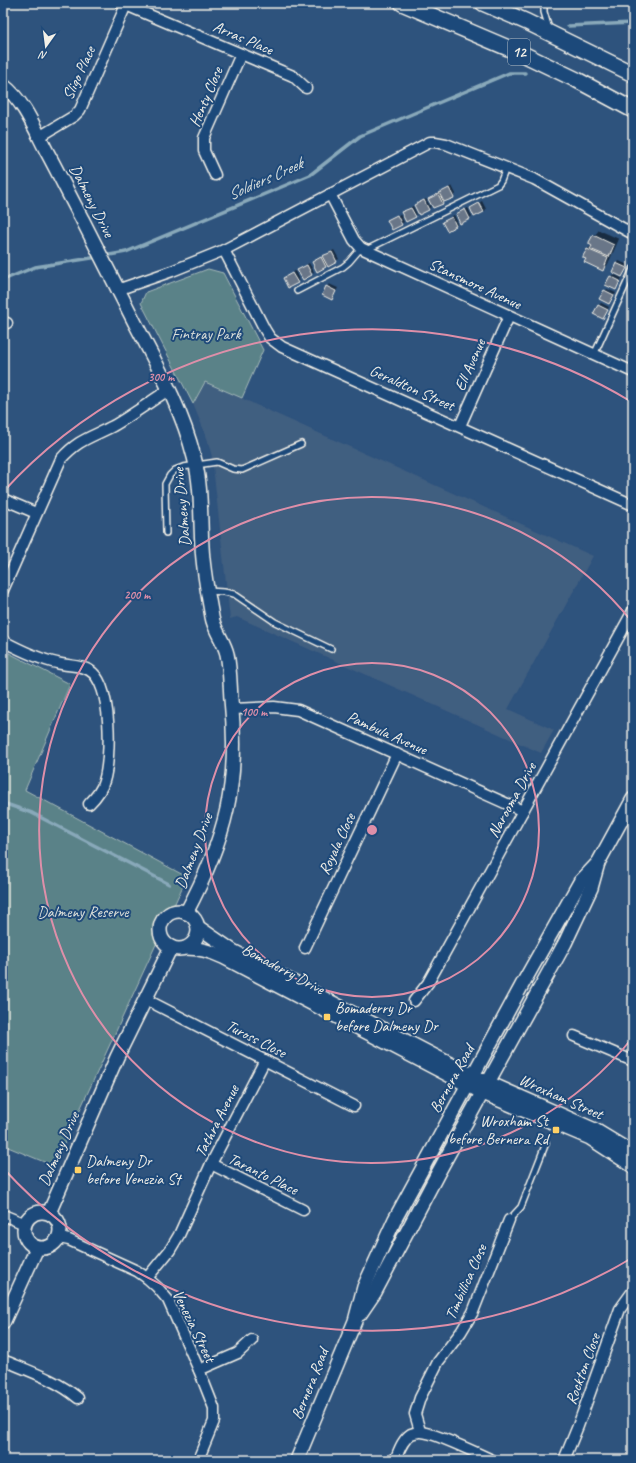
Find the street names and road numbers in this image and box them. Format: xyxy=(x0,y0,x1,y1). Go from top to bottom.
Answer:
street label: Arras Place xyxy=(210,16,278,60)
road number: 12 xyxy=(508,39,530,65)
street label: Sligo Place xyxy=(58,41,101,103)
street label: Henty Close xyxy=(185,63,228,130)
street label: Dalmeny Drive xyxy=(65,161,120,242)
street label: Stansmore Avenue xyxy=(426,254,526,315)
street label: Ell Avenue xyxy=(450,334,491,394)
street label: Geraldton Street xyxy=(366,360,459,416)
street label: Dalmeny Drive xyxy=(168,465,195,547)
street label: Pambula Avenue xyxy=(344,706,432,760)
street label: Narooma Drive xyxy=(483,757,542,841)
street label: Royala Close xyxy=(314,808,361,878)
street label: Dalmeny Drive xyxy=(171,809,218,891)
street label: Bomaderry Drive xyxy=(238,939,329,1000)
street label: Tuross Close xyxy=(223,1015,291,1063)
street label: Bernera Road xyxy=(425,1039,480,1116)
street label: Wroxham Street xyxy=(516,1070,607,1125)
street label: Tathra Avenue xyxy=(190,1080,244,1160)
street label: Dalmeny Drive xyxy=(34,1107,85,1189)
street label: Taranto Place xyxy=(225,1149,303,1200)
street label: Timbillica Close xyxy=(440,1239,492,1323)
street label: Venezia Street xyxy=(168,1286,221,1367)
street label: Rockton Close xyxy=(561,1329,606,1407)
street label: Bernera Road xyxy=(287,1343,334,1422)

